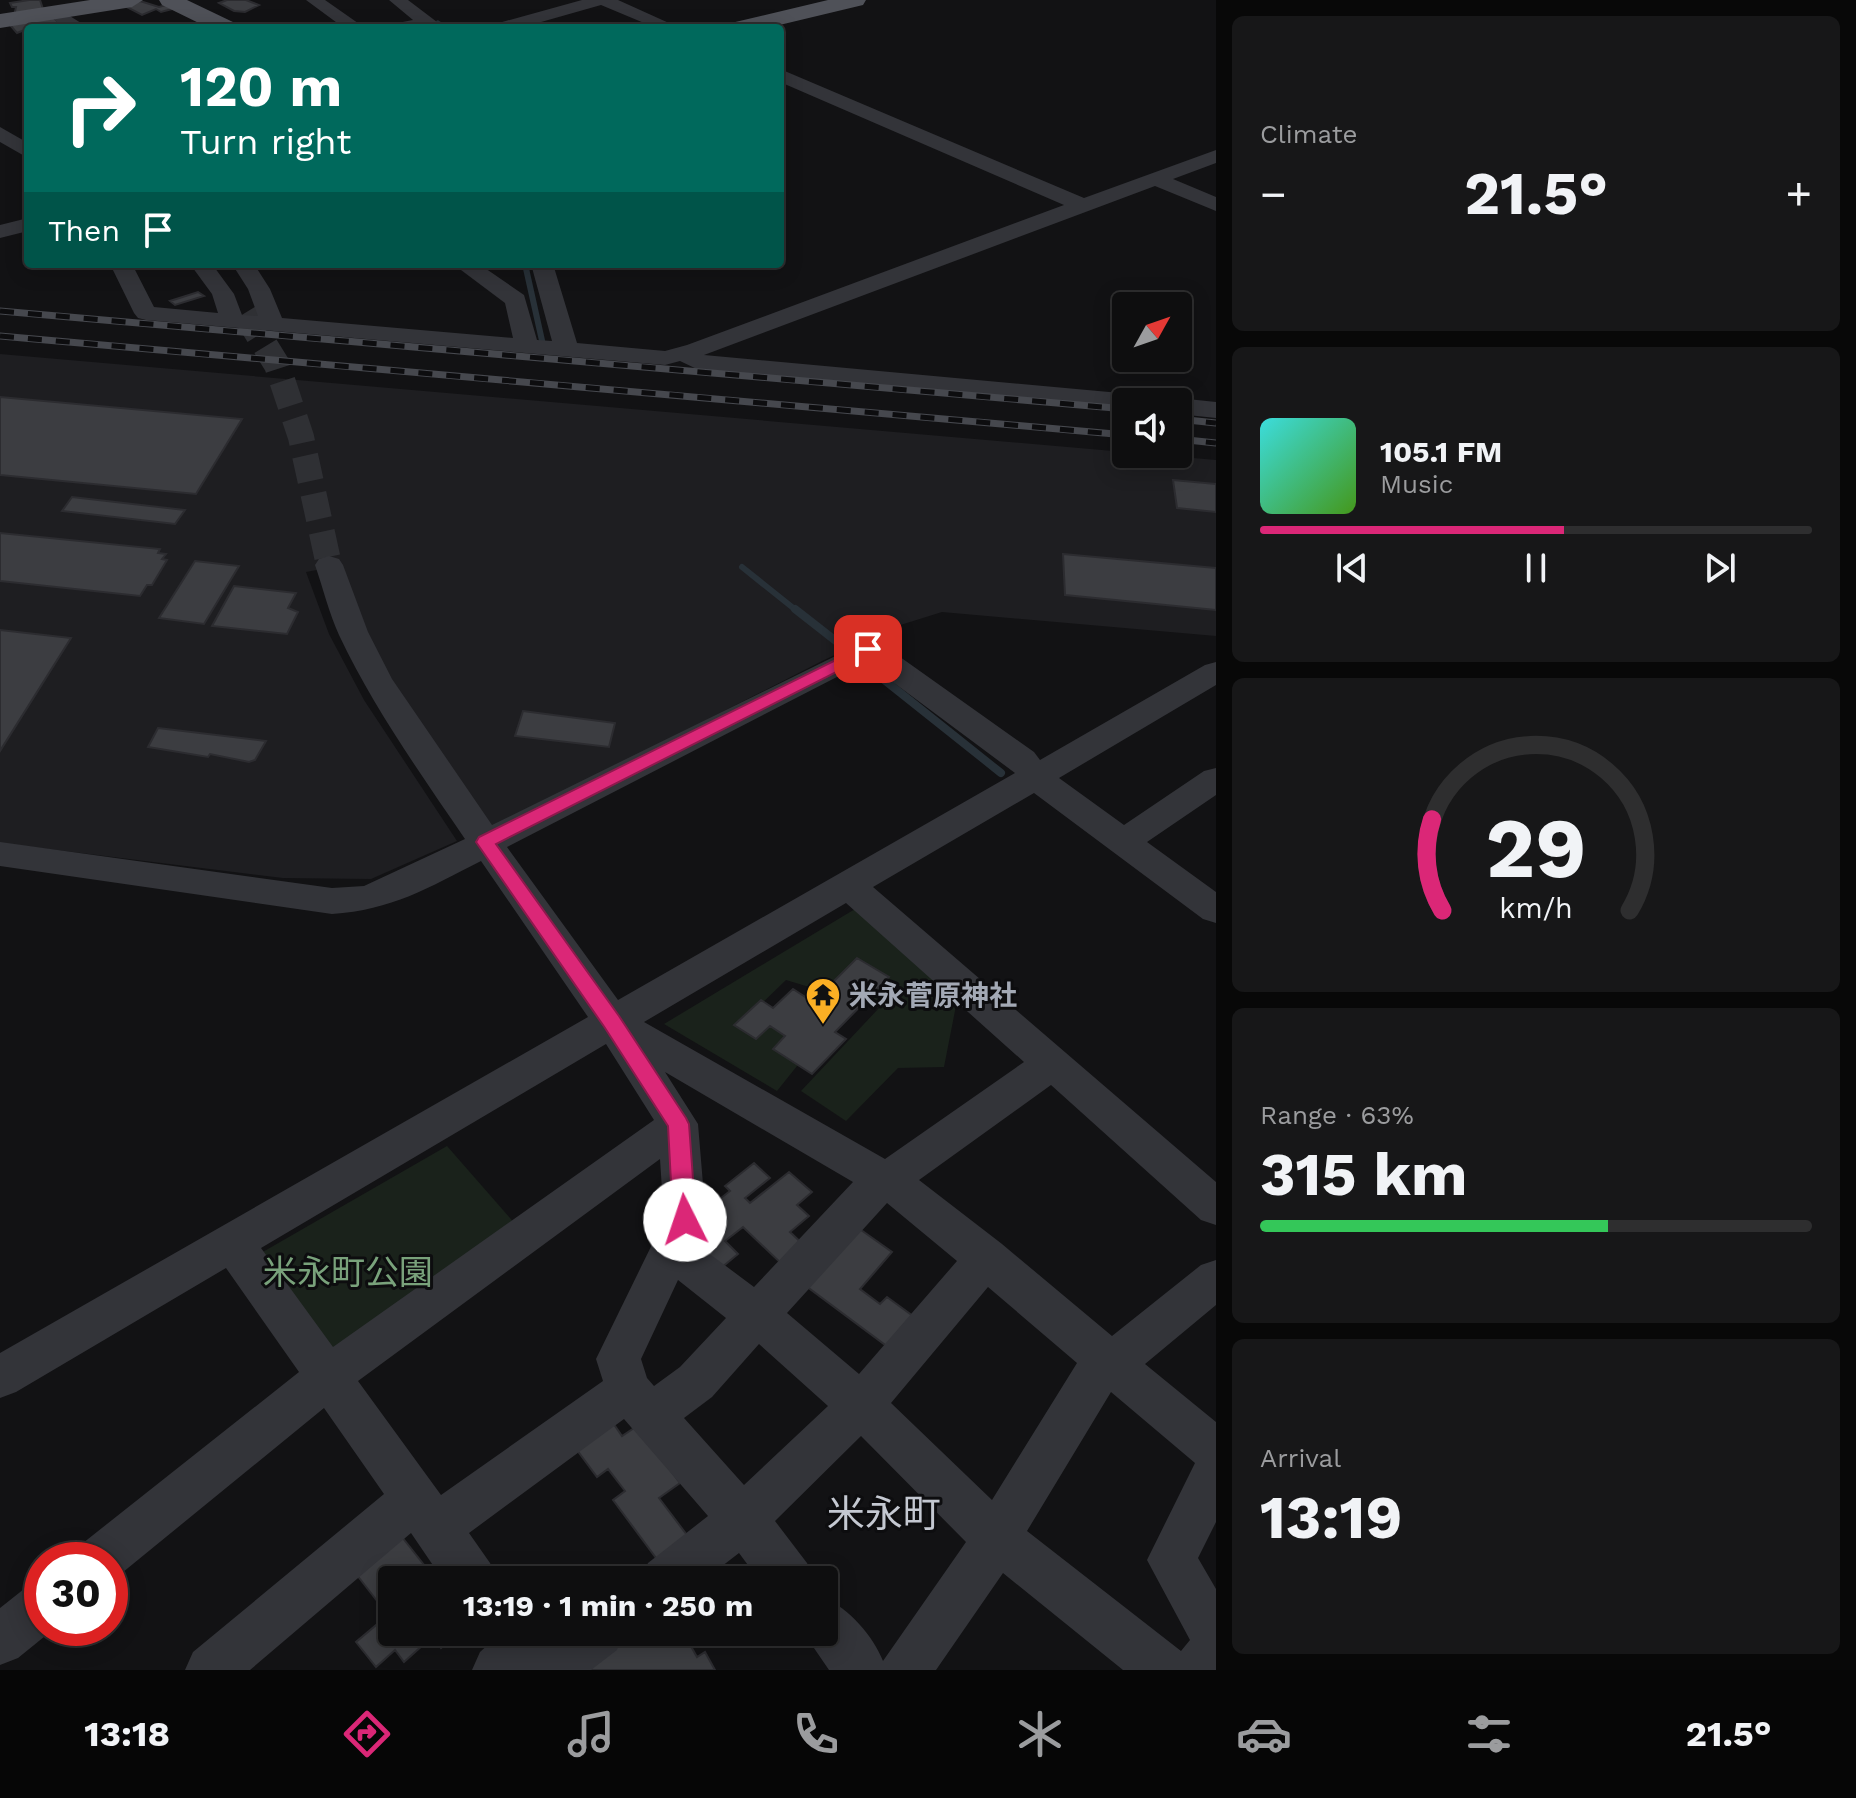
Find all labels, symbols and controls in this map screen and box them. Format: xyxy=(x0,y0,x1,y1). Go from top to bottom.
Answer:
text: 120 m xyxy=(180,54,342,120)
icon: right xyxy=(48,56,152,160)
text: Climate xyxy=(1260,119,1358,149)
text: Turn right xyxy=(180,121,351,163)
text: 21.5° xyxy=(1464,158,1608,229)
text: − xyxy=(1260,168,1287,220)
text: + xyxy=(1785,168,1812,220)
icon: arrive xyxy=(136,208,180,252)
text: Then xyxy=(48,213,120,248)
north arrow xyxy=(1112,292,1192,372)
map controls xyxy=(1112,292,1192,468)
button: sound xyxy=(1112,388,1192,468)
text: 105.1 FM xyxy=(1380,434,1502,469)
text: Music xyxy=(1380,469,1453,499)
icon: previous xyxy=(1330,546,1374,590)
icon: pause xyxy=(1514,546,1558,590)
icon: next xyxy=(1698,546,1742,590)
pin xyxy=(834,615,902,683)
icon: arrive xyxy=(846,627,890,671)
text: 29 xyxy=(1486,800,1586,897)
text: km/h xyxy=(1499,891,1573,925)
temple icon: 米永菅原神社 xyxy=(804,976,842,1026)
place label: 米永菅原神社 xyxy=(849,979,1017,1012)
text: Range · 63% xyxy=(1260,1100,1414,1130)
text: 315 km xyxy=(1260,1139,1467,1210)
position arrow xyxy=(643,1178,727,1262)
park label: 米永町公園 xyxy=(263,1252,433,1292)
text: Arrival xyxy=(1260,1443,1341,1473)
text: 13:19 xyxy=(1260,1482,1402,1553)
district label: 米永町 xyxy=(827,1492,941,1536)
speed limit sign: 30 xyxy=(24,1542,128,1646)
text: 13:19 · 1 min · 250 m xyxy=(463,1588,753,1623)
icon: directions xyxy=(339,1706,395,1762)
icon: music xyxy=(563,1706,619,1762)
icon: phone xyxy=(788,1706,844,1762)
icon: climate xyxy=(1012,1706,1068,1762)
icon: car xyxy=(1236,1706,1292,1762)
icon: filters xyxy=(1461,1706,1517,1762)
text: 13:18 xyxy=(84,1713,170,1755)
text: 21.5° xyxy=(1685,1713,1772,1755)

